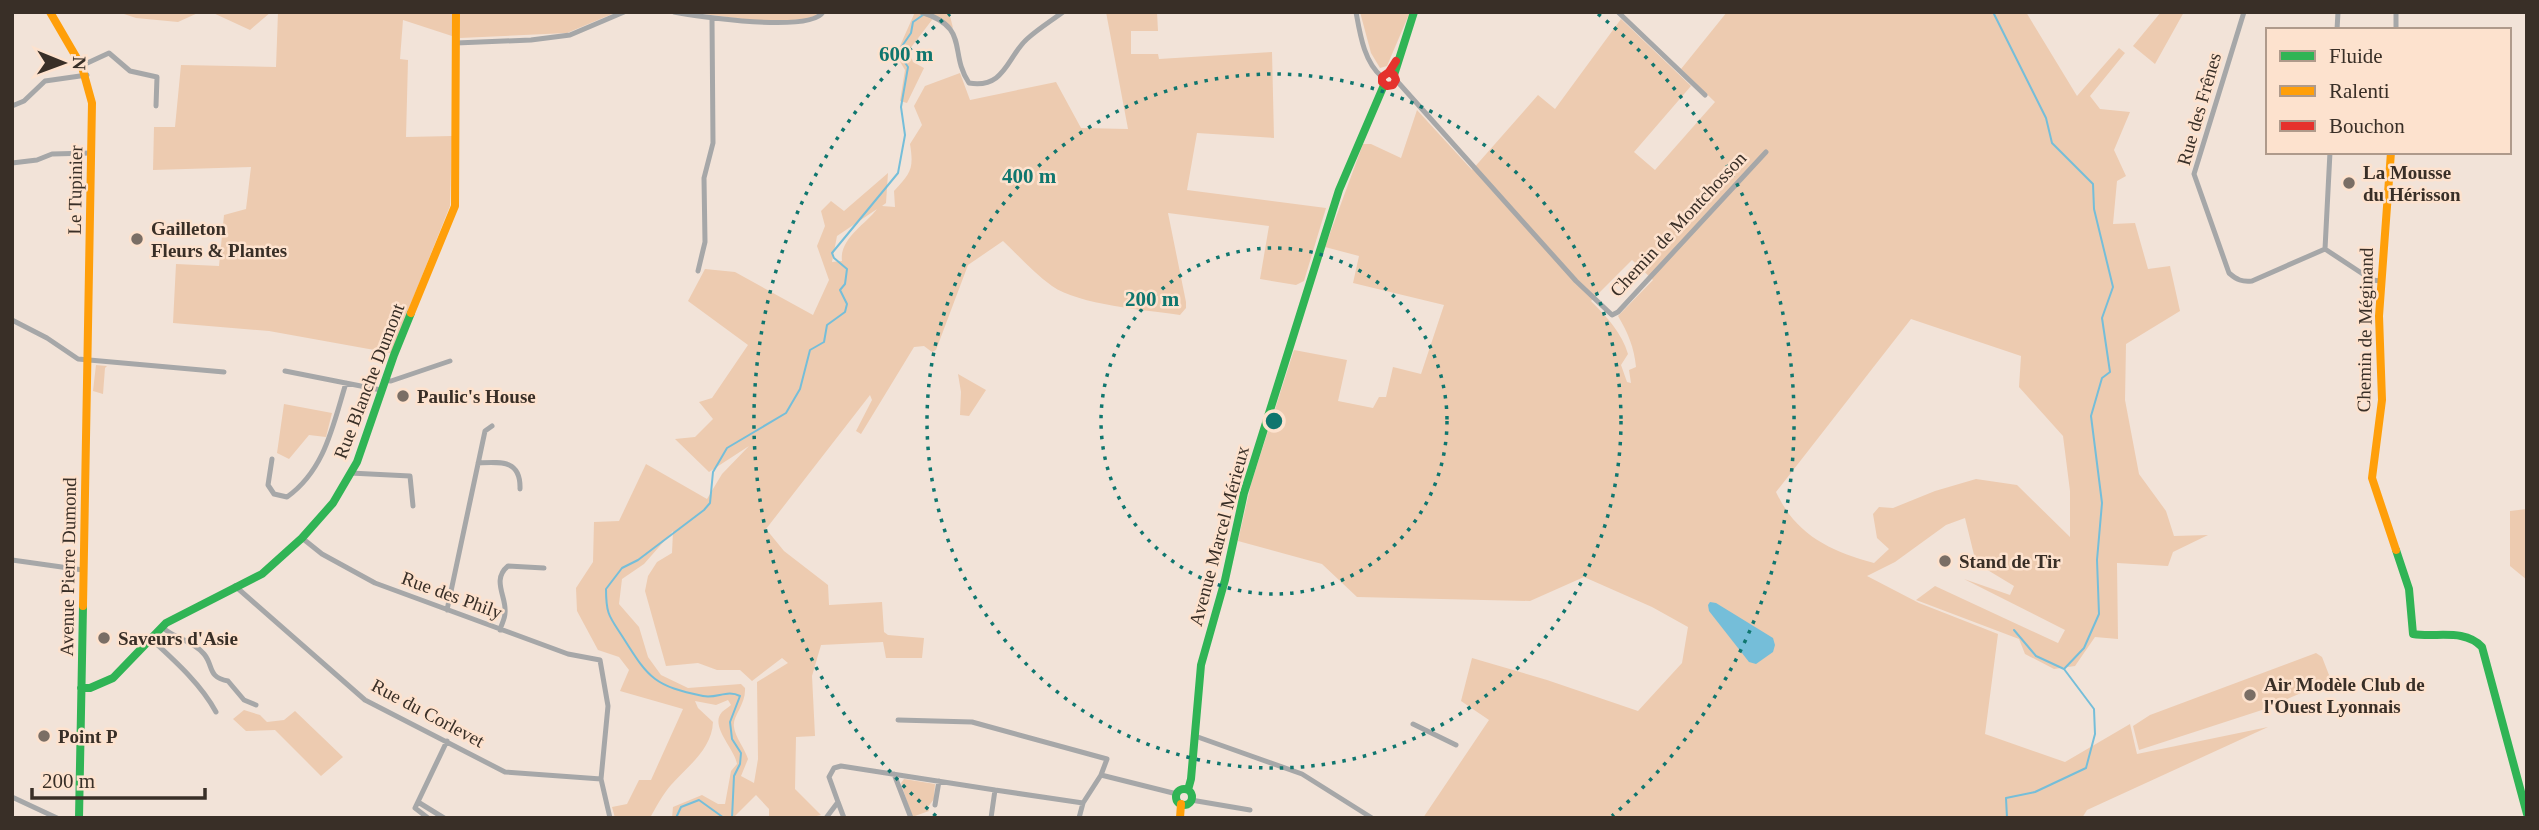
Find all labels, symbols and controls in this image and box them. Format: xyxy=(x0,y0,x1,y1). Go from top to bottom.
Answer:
north arrow xyxy=(28,28,98,98)
legend xyxy=(2266,28,2511,154)
text: 600 m xyxy=(879,42,934,66)
text: Fluide xyxy=(2329,44,2383,68)
street label: Rue des Frênes xyxy=(2173,50,2225,168)
text: N xyxy=(69,56,90,71)
text: Ralenti xyxy=(2329,79,2390,103)
text: Bouchon xyxy=(2329,114,2405,138)
street label: Le Tupinier xyxy=(64,145,86,235)
street label: Chemin de Montchosson xyxy=(1606,147,1751,301)
place label: La Mousse du Hérisson xyxy=(2363,162,2461,205)
text: 400 m xyxy=(1002,164,1057,188)
marker: La Mousse du Hérisson xyxy=(2341,175,2357,191)
place label: Gailleton Fleurs & Plantes xyxy=(151,218,287,261)
marker: Gailleton Fleurs & Plantes xyxy=(129,231,145,247)
street label: Chemin de Méginand xyxy=(2353,247,2377,412)
text: 200 m xyxy=(1125,287,1180,311)
street label: Rue Blanche Dumont xyxy=(330,300,409,462)
place label: Paulic's House xyxy=(417,386,536,407)
marker: Paulic's House xyxy=(395,388,411,404)
centre of rings xyxy=(1262,409,1286,433)
street label: Avenue Marcel Mérieux xyxy=(1185,443,1253,628)
street label: Avenue Pierre Dumond xyxy=(56,477,80,657)
place label: Stand de Tir xyxy=(1959,551,2061,572)
marker: Stand de Tir xyxy=(1937,553,1953,569)
street label: Rue des Phily xyxy=(399,567,506,623)
place label: Saveurs d'Asie xyxy=(118,628,238,649)
marker: Saveurs d'Asie xyxy=(96,630,112,646)
street label: Rue du Corlevet xyxy=(368,674,489,752)
place label: Air Modèle Club de l'Ouest Lyonnais xyxy=(2264,674,2425,717)
marker: Air Modèle Club de l'Ouest Lyonnais xyxy=(2242,687,2258,703)
place label: Point P xyxy=(58,726,118,747)
marker: Point P xyxy=(36,728,52,744)
scale bar xyxy=(32,756,205,800)
text: 200 m xyxy=(42,769,95,793)

